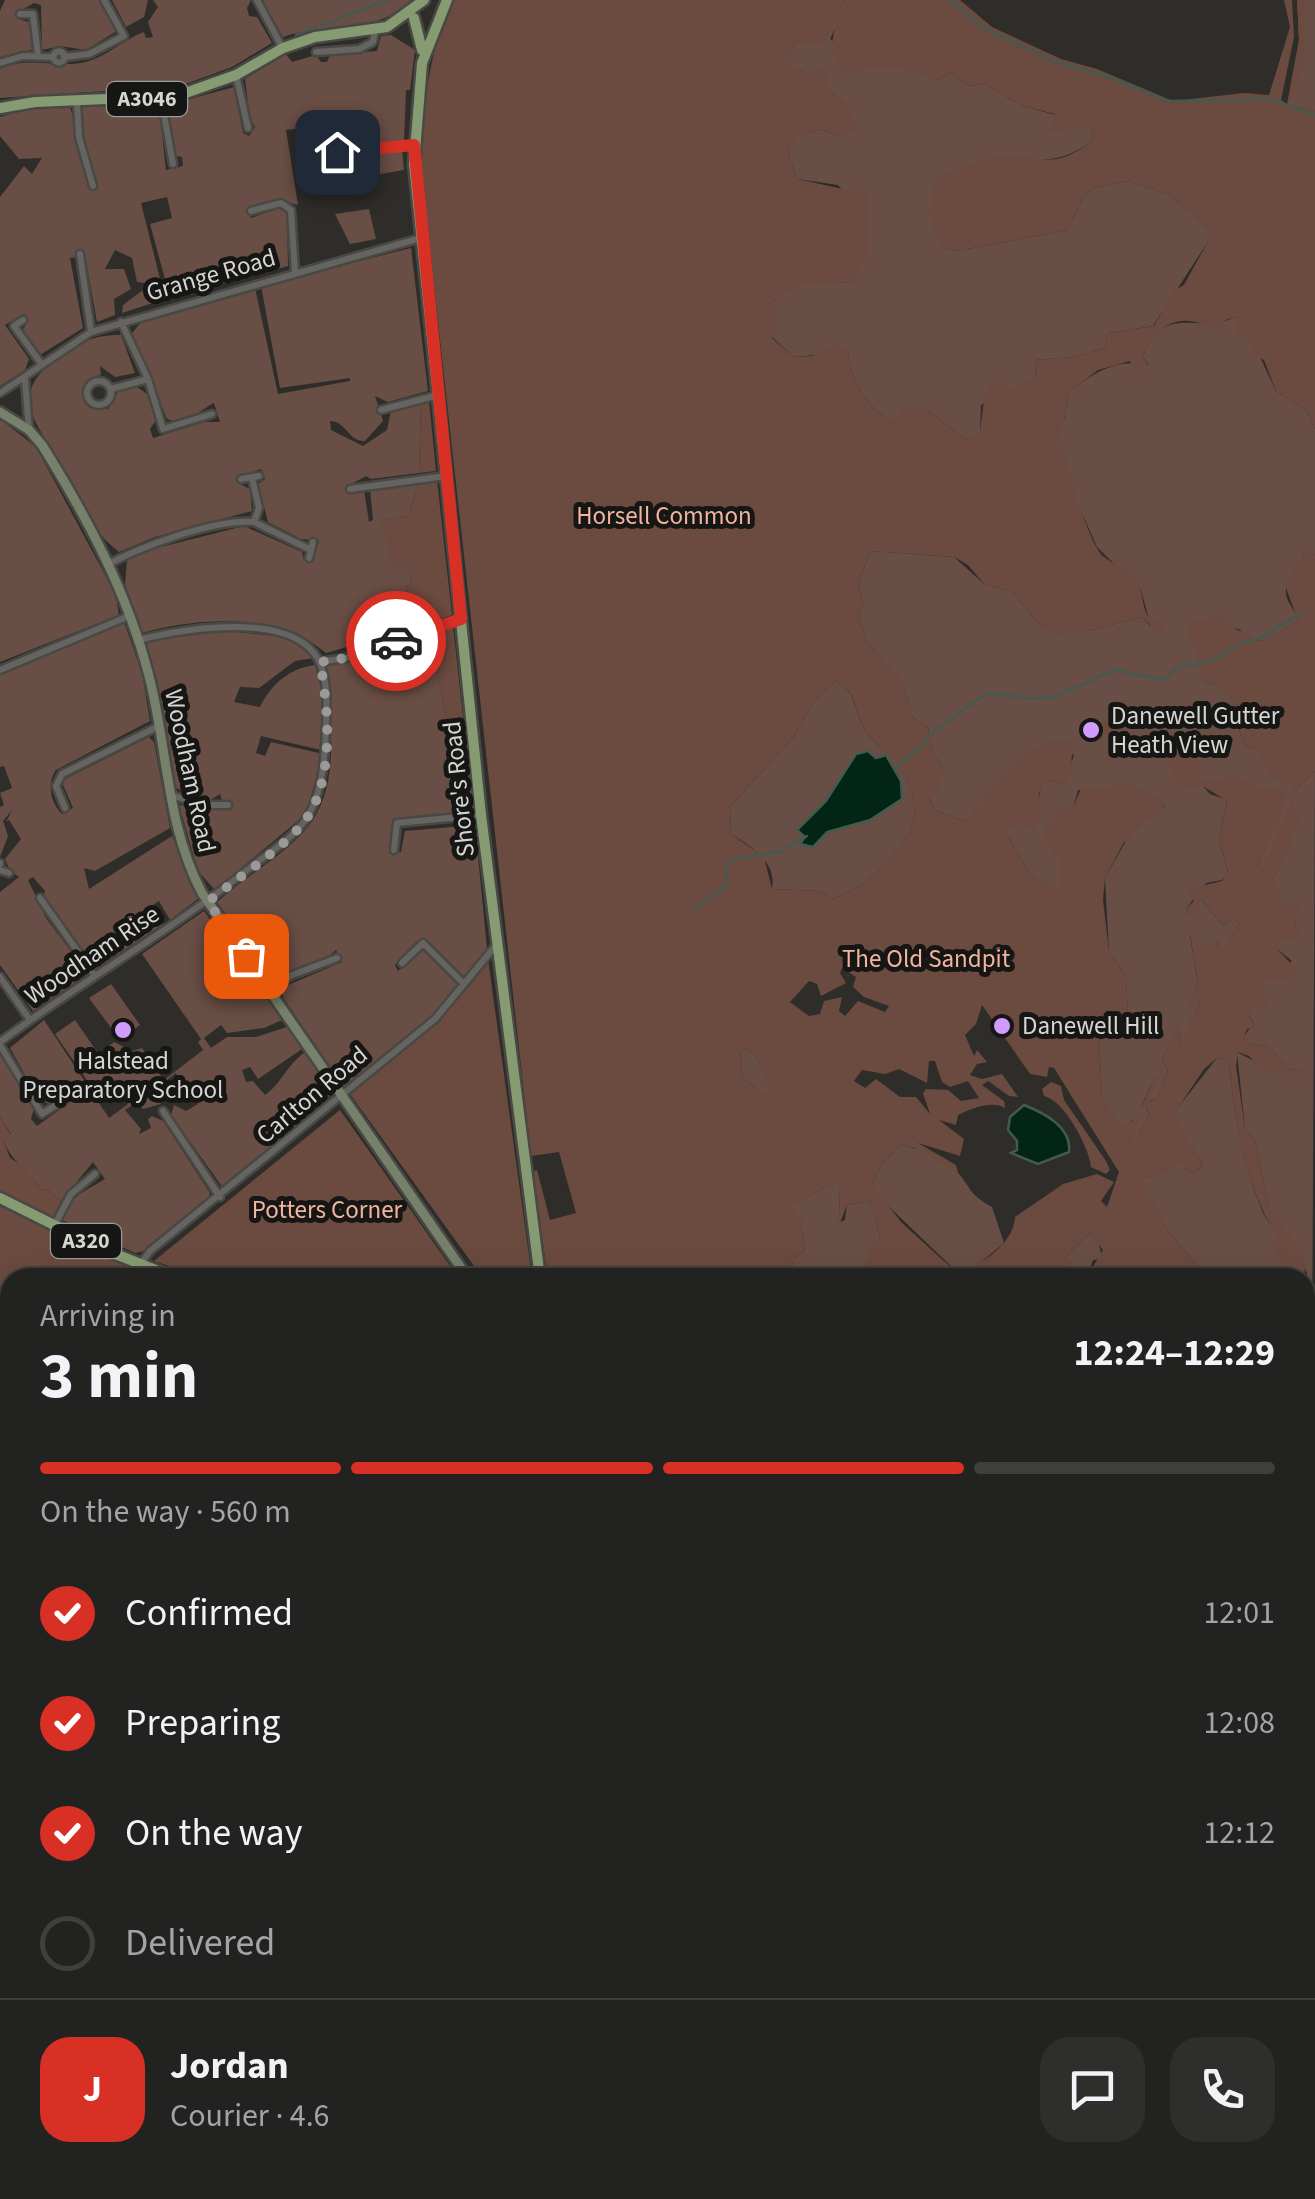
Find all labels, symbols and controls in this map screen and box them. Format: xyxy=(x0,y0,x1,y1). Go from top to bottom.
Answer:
road number: A3046 xyxy=(107,82,187,116)
pin xyxy=(295,110,380,195)
icon: home xyxy=(310,125,365,180)
street label: Grange Road xyxy=(142,239,280,311)
park label: Horsell Common xyxy=(576,498,752,534)
courier xyxy=(346,591,446,691)
icon: car xyxy=(369,614,424,669)
street label: Woodham Road xyxy=(155,686,225,856)
place label: Danewell Gutter Heath View xyxy=(1111,698,1280,763)
street label: Shore's Road xyxy=(434,719,484,859)
marker: Danewell Gutter Heath View xyxy=(1080,719,1102,741)
street label: Woodham Rise xyxy=(17,897,167,1013)
pin xyxy=(204,914,289,999)
icon: bag xyxy=(219,929,274,984)
park label: The Old Sandpit xyxy=(842,941,1011,977)
place label: Danewell Hill xyxy=(1022,1008,1159,1044)
marker: Danewell Hill xyxy=(991,1015,1013,1037)
marker: Halstead Preparatory School xyxy=(112,1019,134,1041)
street label: Carlton Road xyxy=(248,1038,376,1152)
place label: Halstead Preparatory School xyxy=(23,1043,223,1108)
park label: Potters Corner xyxy=(252,1192,403,1228)
road number: A320 xyxy=(51,1224,121,1258)
text: Arriving in xyxy=(40,1293,176,1339)
text: 12:24–12:29 xyxy=(1073,1326,1275,1380)
text: 3 min xyxy=(40,1330,198,1423)
text: On the way · 560 m xyxy=(40,1489,291,1535)
icon: check xyxy=(40,1586,95,1641)
text: Confirmed xyxy=(125,1586,293,1640)
text: 12:01 xyxy=(1203,1590,1275,1636)
icon: check xyxy=(40,1696,95,1751)
text: Preparing xyxy=(125,1696,280,1750)
text: 12:08 xyxy=(1203,1700,1275,1746)
icon: check xyxy=(40,1806,95,1861)
text: On the way xyxy=(125,1806,302,1860)
text: 12:12 xyxy=(1203,1810,1275,1856)
text: Delivered xyxy=(125,1916,275,1970)
button: chat xyxy=(1040,2037,1145,2142)
button: phone xyxy=(1170,2037,1275,2142)
text: Jordan xyxy=(170,2039,289,2093)
text: J xyxy=(83,2062,102,2116)
text: Courier · 4.6 xyxy=(170,2093,330,2139)

